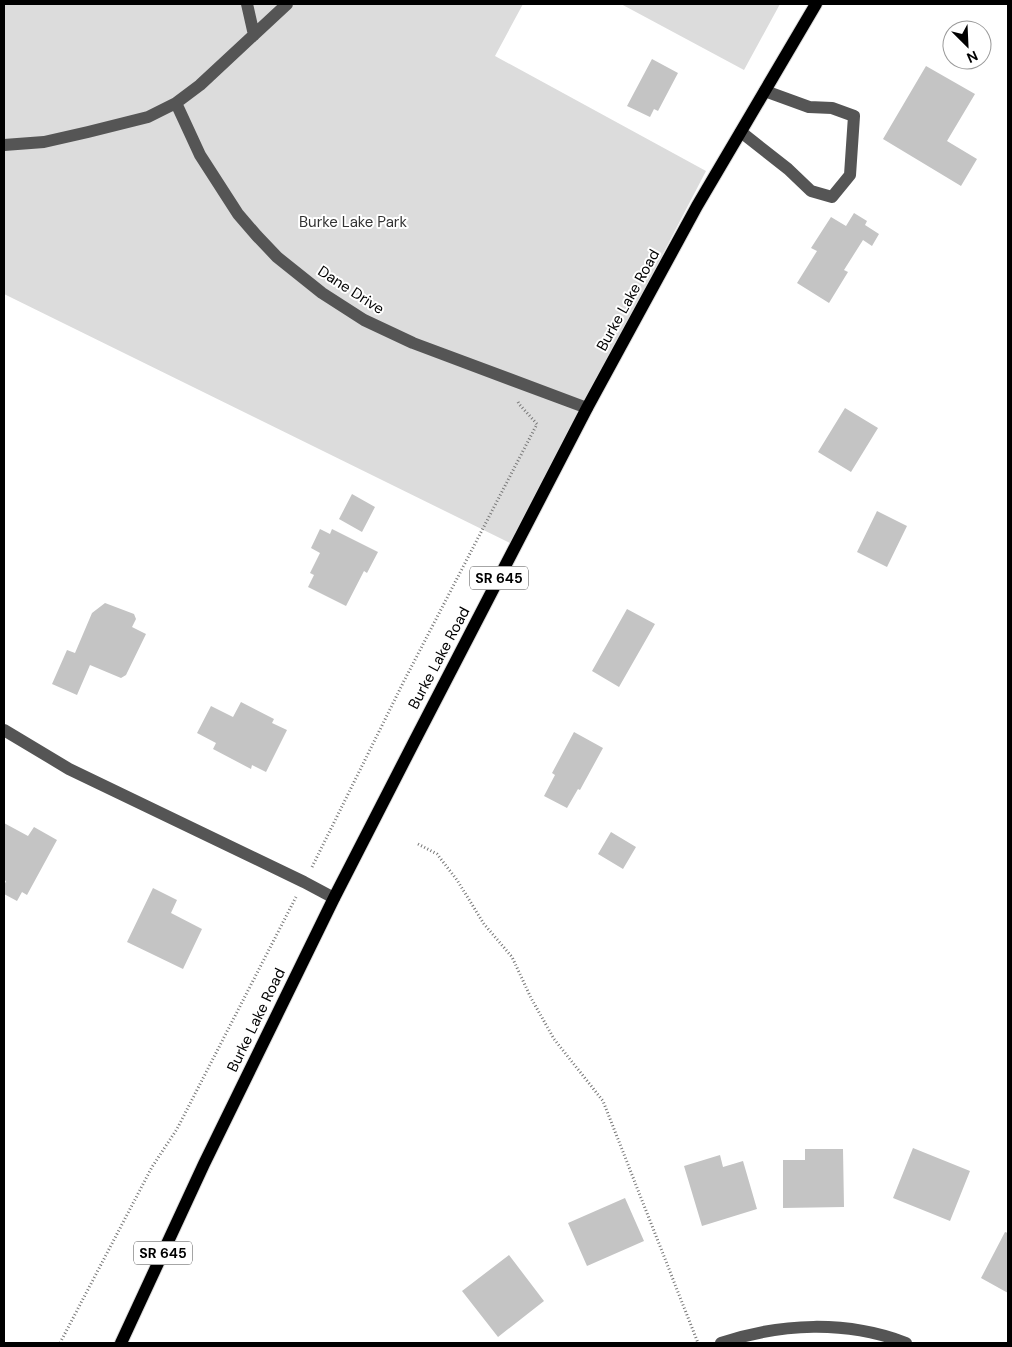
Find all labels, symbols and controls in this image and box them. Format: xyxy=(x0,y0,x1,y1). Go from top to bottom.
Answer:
north arrow xyxy=(942,20,992,70)
text: N xyxy=(964,47,981,67)
park label: Burke Lake Park xyxy=(299,212,407,232)
street label: Burke Lake Road xyxy=(592,246,664,354)
street label: Dane Drive xyxy=(314,261,388,319)
road number: SR 645 xyxy=(470,566,528,590)
street label: Burke Lake Road xyxy=(404,603,474,713)
street label: Burke Lake Road xyxy=(222,965,290,1075)
road number: SR 645 xyxy=(134,1242,192,1264)

